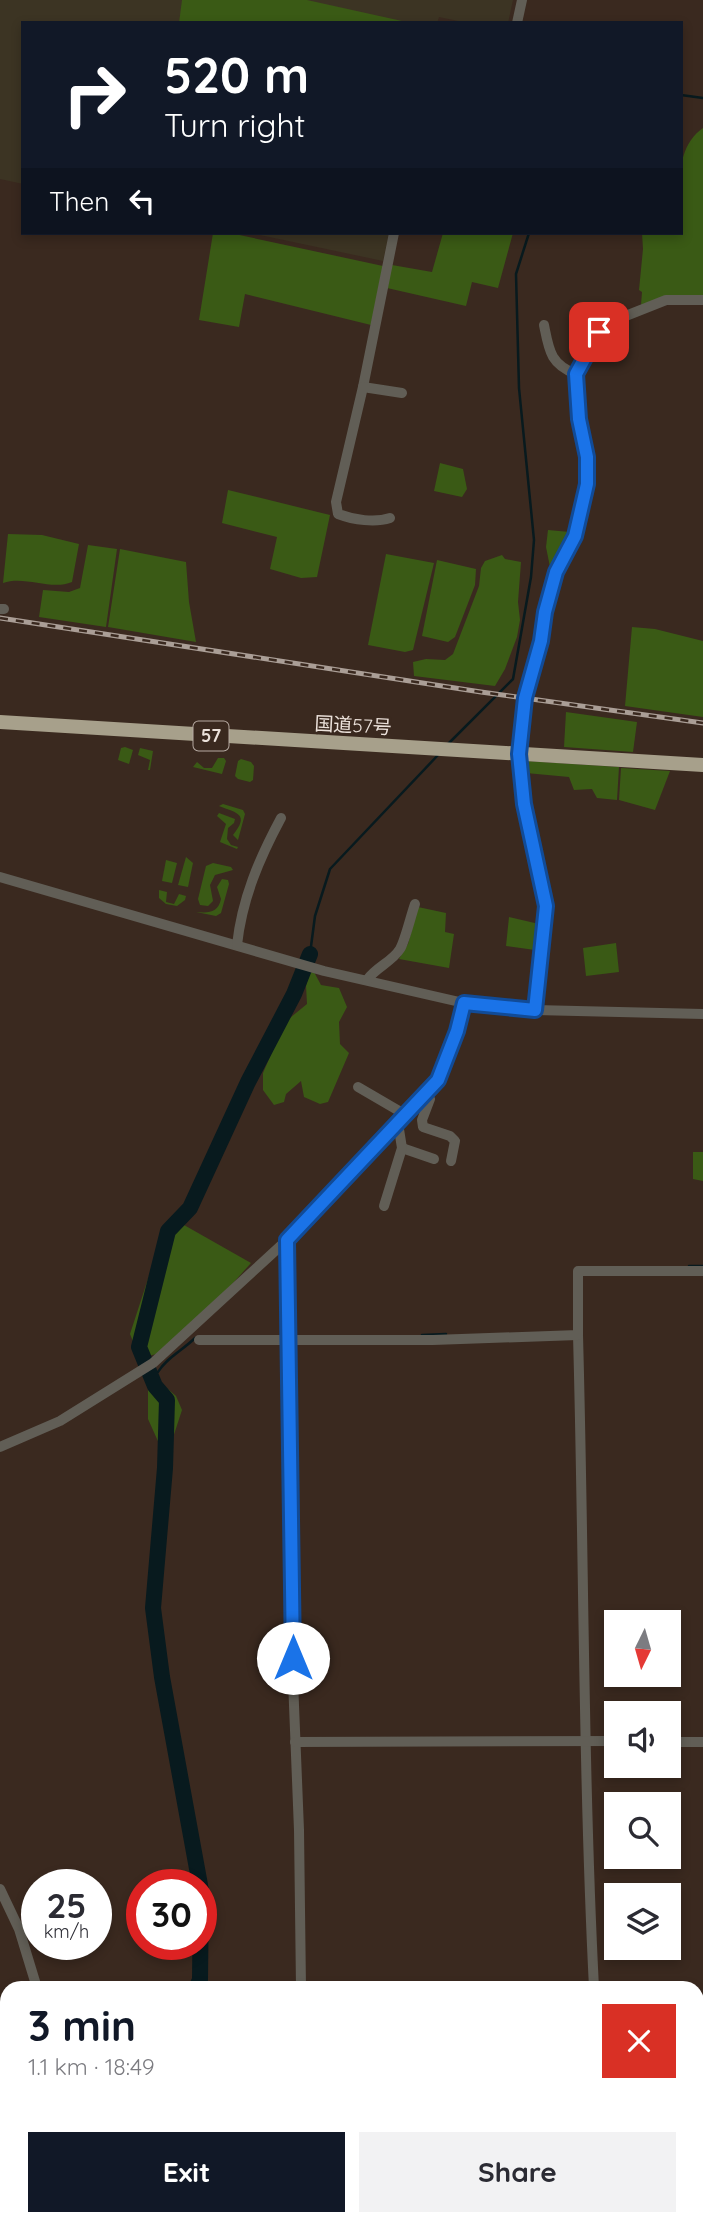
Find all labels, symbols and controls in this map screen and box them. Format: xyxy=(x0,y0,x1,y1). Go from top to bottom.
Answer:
text: 520 m xyxy=(164,44,309,105)
icon: right xyxy=(49,49,140,140)
text: Turn right xyxy=(164,105,305,145)
icon: left xyxy=(123,182,161,220)
text: Then xyxy=(49,185,109,218)
pin xyxy=(569,302,629,362)
icon: arrive xyxy=(580,313,618,351)
street label: 国道57号 xyxy=(314,711,392,739)
road number: 57 xyxy=(194,722,228,750)
north arrow xyxy=(604,1610,681,1687)
map controls xyxy=(604,1610,681,1960)
position arrow xyxy=(256,1621,330,1695)
button: sound xyxy=(604,1701,681,1778)
button: search xyxy=(604,1792,681,1869)
speed limit sign: 30 xyxy=(126,1869,217,1960)
text: 25 xyxy=(46,1883,87,1927)
button: layers xyxy=(604,1883,681,1960)
text: km/h xyxy=(44,1920,89,1943)
text: 3 min xyxy=(28,1999,136,2052)
button: close xyxy=(602,2004,676,2078)
text: 1.1 km · 18:49 xyxy=(28,2052,155,2081)
button: Exit xyxy=(28,2132,345,2212)
button: Share xyxy=(359,2132,676,2212)

